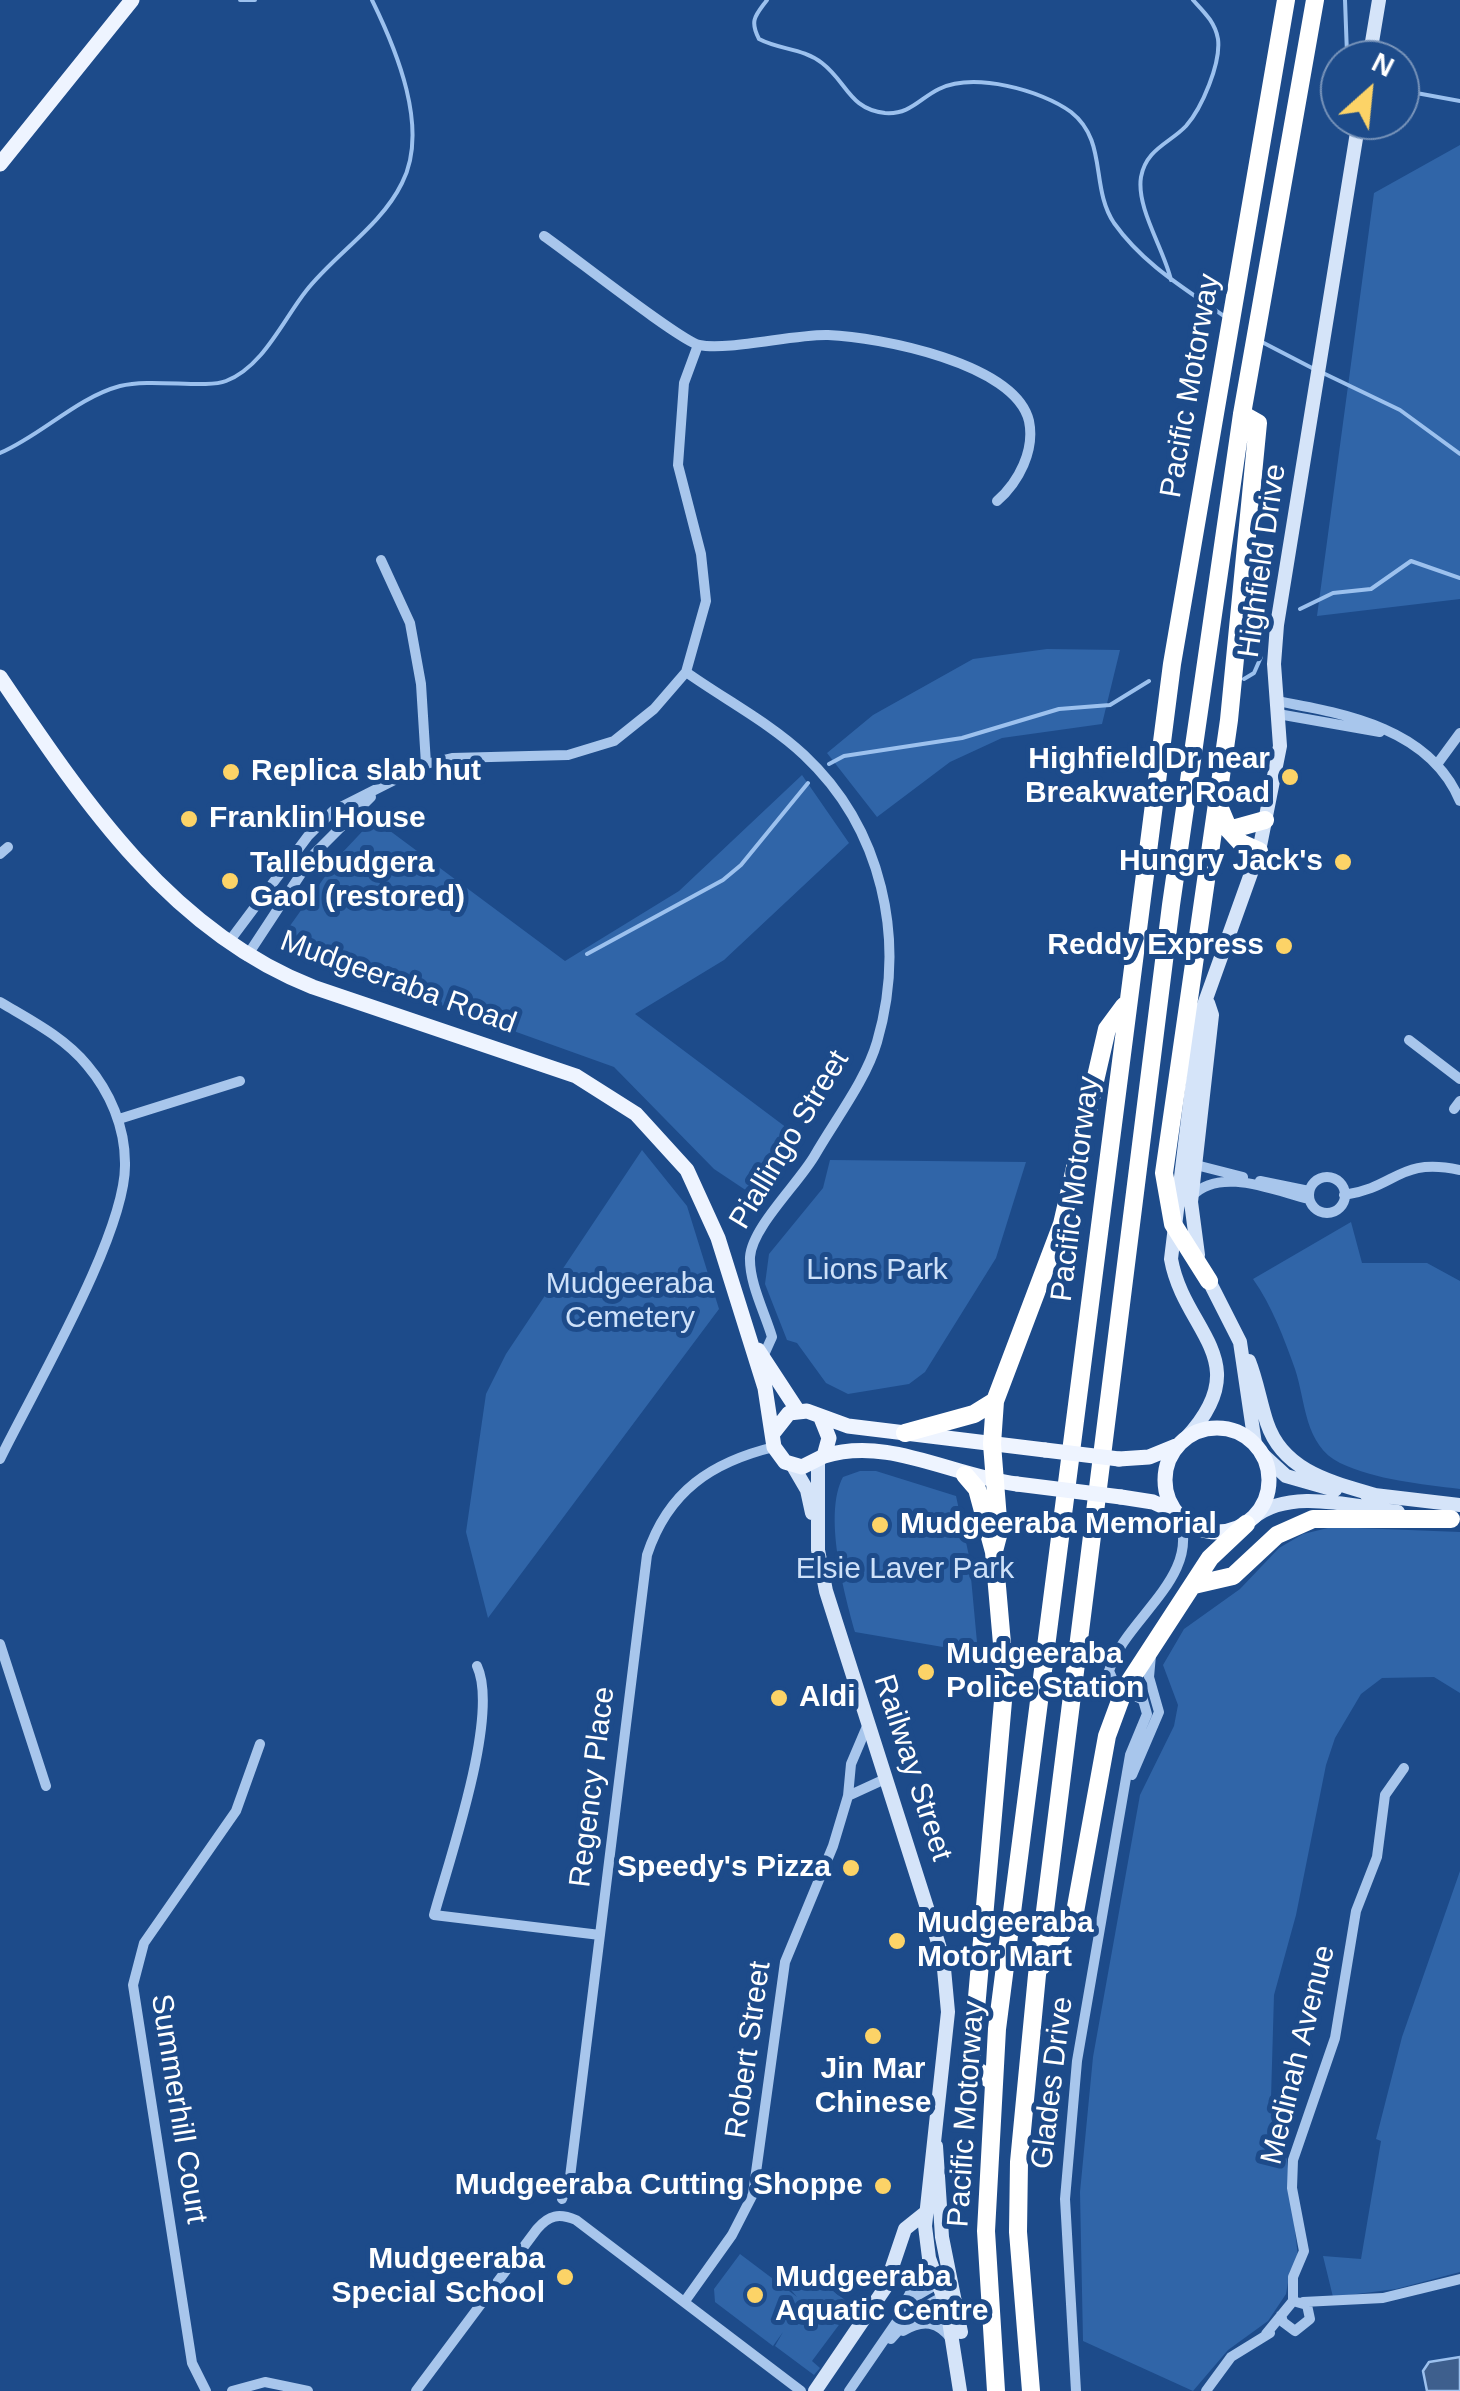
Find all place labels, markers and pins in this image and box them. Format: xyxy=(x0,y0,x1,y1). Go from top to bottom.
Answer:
place label: Highfield Dr near Breakwater Road xyxy=(1025,742,1270,812)
place label: Replica slab hut xyxy=(251,754,481,790)
marker: Replica slab hut xyxy=(220,761,242,783)
marker: Highfield Dr near Breakwater Road xyxy=(1279,766,1301,788)
place label: Franklin House xyxy=(209,801,426,837)
marker: Franklin House xyxy=(178,808,200,830)
place label: Hungry Jack's xyxy=(1119,844,1323,880)
place label: Tallebudgera Gaol (restored) xyxy=(250,846,465,916)
marker: Hungry Jack's xyxy=(1332,851,1354,873)
marker: Tallebudgera Gaol (restored) xyxy=(219,870,241,892)
place label: Reddy Express xyxy=(1047,928,1264,964)
marker: Reddy Express xyxy=(1273,935,1295,957)
place label: Mudgeeraba Memorial xyxy=(900,1507,1217,1543)
marker: Mudgeeraba Memorial xyxy=(869,1514,891,1536)
place label: Mudgeeraba Police Station xyxy=(946,1637,1144,1708)
marker: Mudgeeraba Police Station xyxy=(915,1661,937,1683)
place label: Aldi xyxy=(799,1680,856,1716)
marker: Aldi xyxy=(768,1687,790,1709)
place label: Speedy's Pizza xyxy=(617,1850,831,1886)
marker: Speedy's Pizza xyxy=(840,1857,862,1879)
place label: Mudgeeraba Motor Mart xyxy=(917,1906,1094,1976)
marker: Mudgeeraba Motor Mart xyxy=(886,1930,908,1952)
marker: Jin Mar Chinese xyxy=(862,2025,884,2047)
place label: Jin Mar Chinese xyxy=(815,2052,931,2122)
place label: Mudgeeraba Cutting Shoppe xyxy=(455,2168,863,2204)
marker: Mudgeeraba Cutting Shoppe xyxy=(872,2175,894,2197)
place label: Mudgeeraba Special School xyxy=(332,2242,545,2312)
place label: Mudgeeraba Aquatic Centre xyxy=(775,2260,988,2330)
marker: Mudgeeraba Special School xyxy=(554,2266,576,2288)
marker: Mudgeeraba Aquatic Centre xyxy=(744,2284,766,2306)

